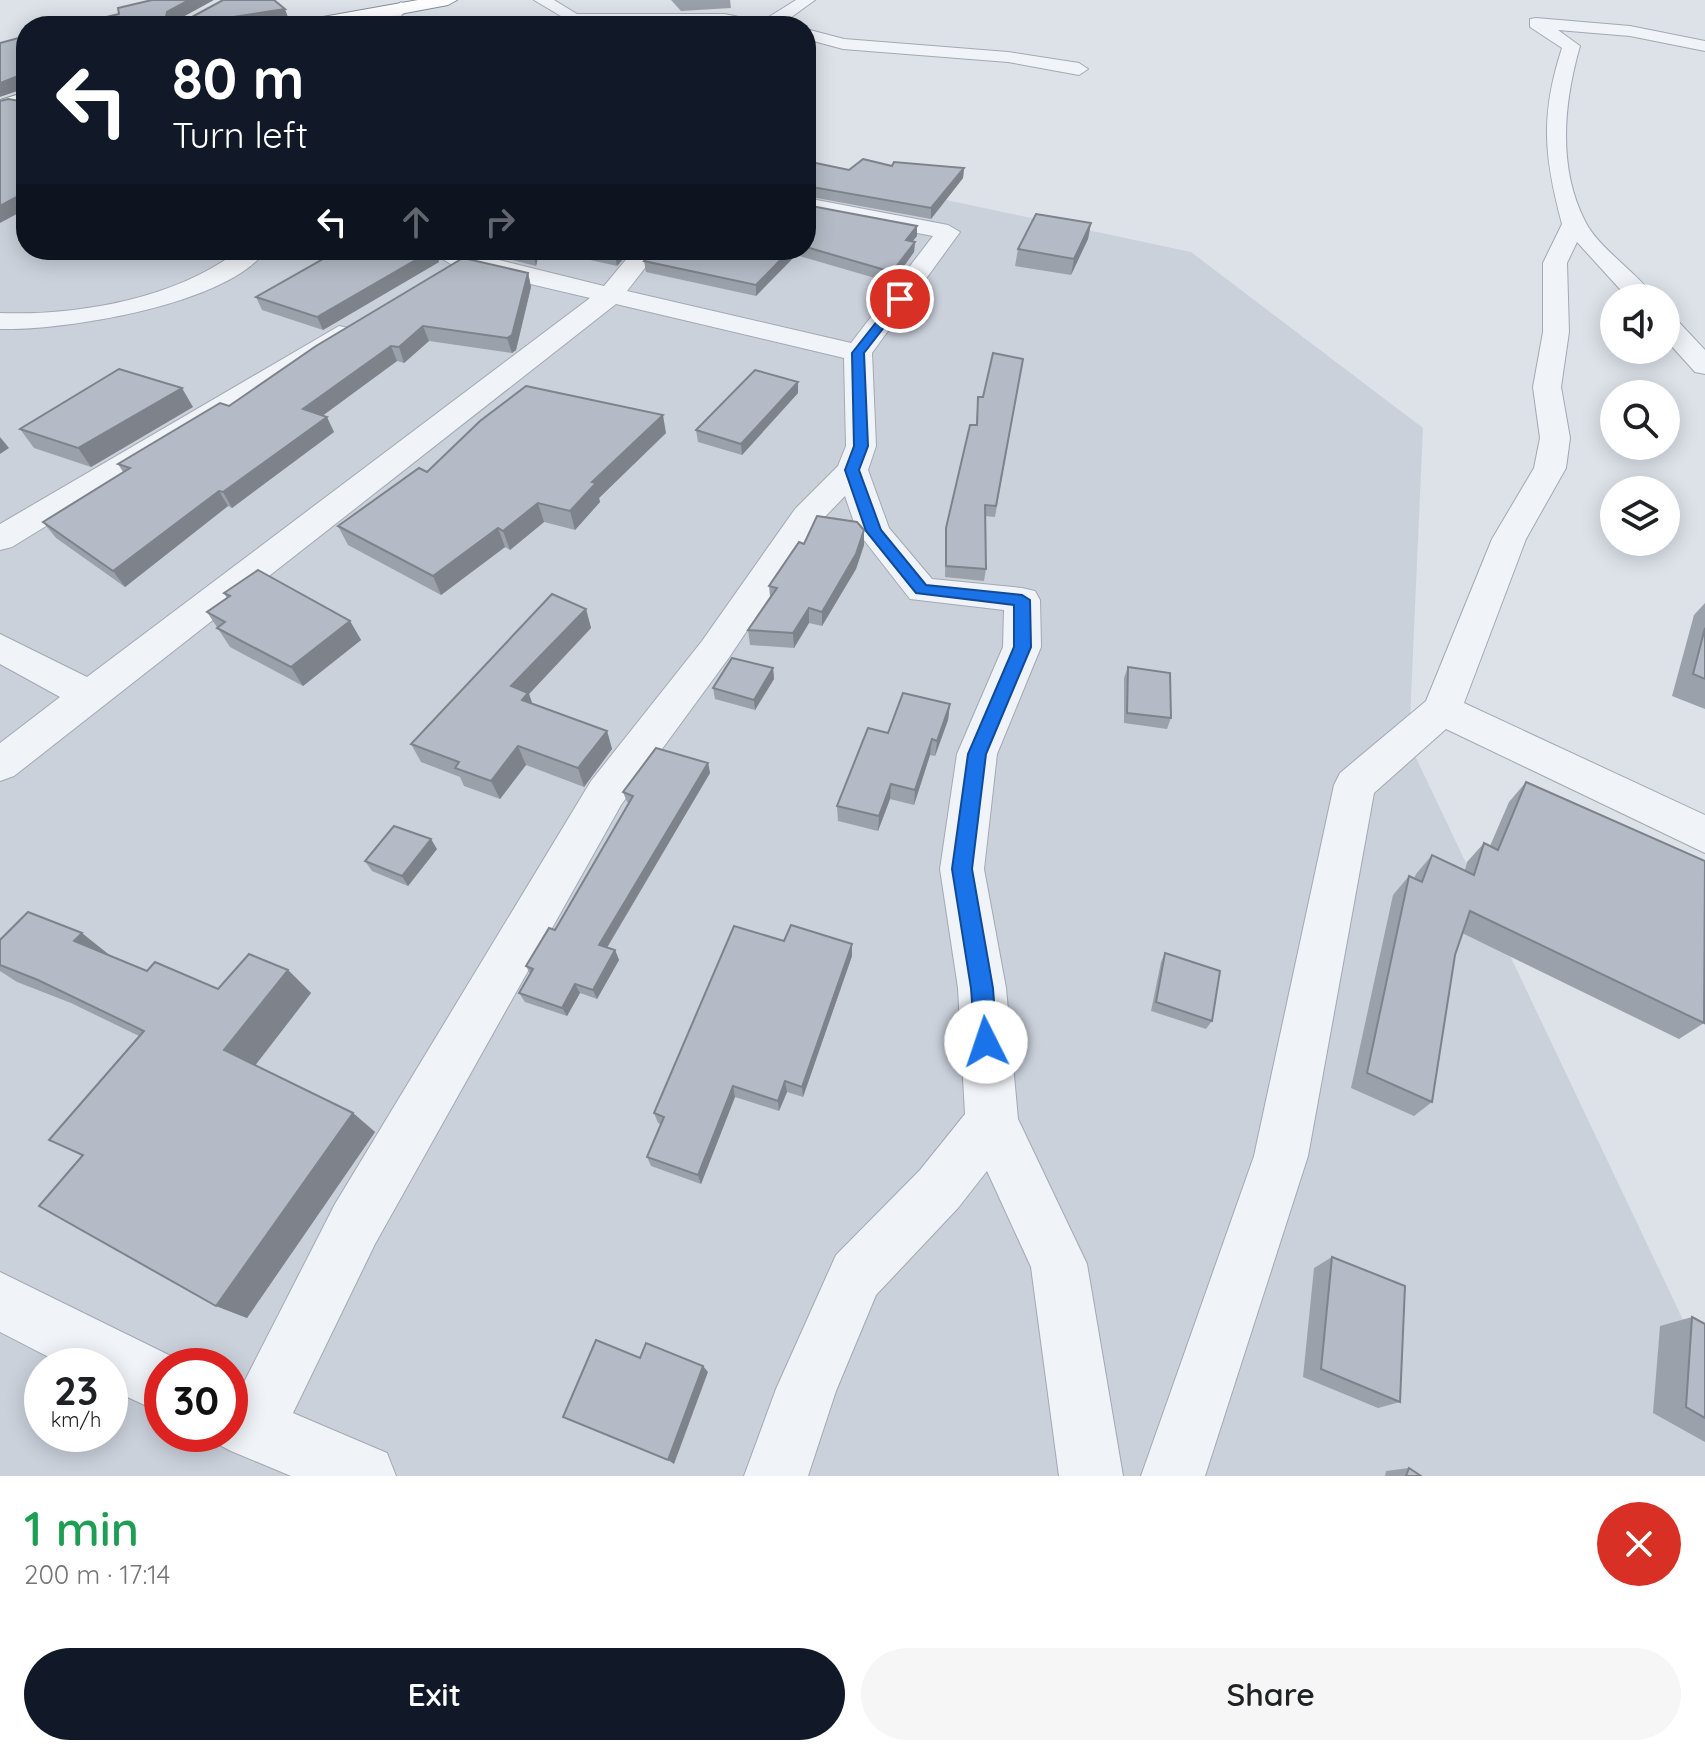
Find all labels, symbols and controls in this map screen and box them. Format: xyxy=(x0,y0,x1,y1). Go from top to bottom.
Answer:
text: 80 m xyxy=(172,43,304,113)
icon: left xyxy=(40,48,144,152)
text: Turn left xyxy=(172,112,308,157)
icon: left xyxy=(310,200,354,244)
icon: ahead xyxy=(394,200,438,244)
icon: right xyxy=(478,200,522,244)
pin xyxy=(866,265,934,333)
icon: arrive xyxy=(878,277,922,321)
map controls xyxy=(1600,284,1680,556)
button: sound xyxy=(1600,284,1680,364)
button: search xyxy=(1600,380,1680,460)
button: layers xyxy=(1600,476,1680,556)
position arrow xyxy=(944,1000,1028,1084)
speed limit sign: 30 xyxy=(144,1348,248,1452)
text: 23 xyxy=(54,1365,98,1415)
text: km/h xyxy=(51,1407,101,1432)
text: 1 min xyxy=(24,1498,139,1558)
button: close xyxy=(1597,1502,1681,1586)
text: 200 m · 17:14 xyxy=(24,1558,170,1591)
button: Exit xyxy=(24,1648,845,1740)
button: Share xyxy=(861,1648,1681,1740)

